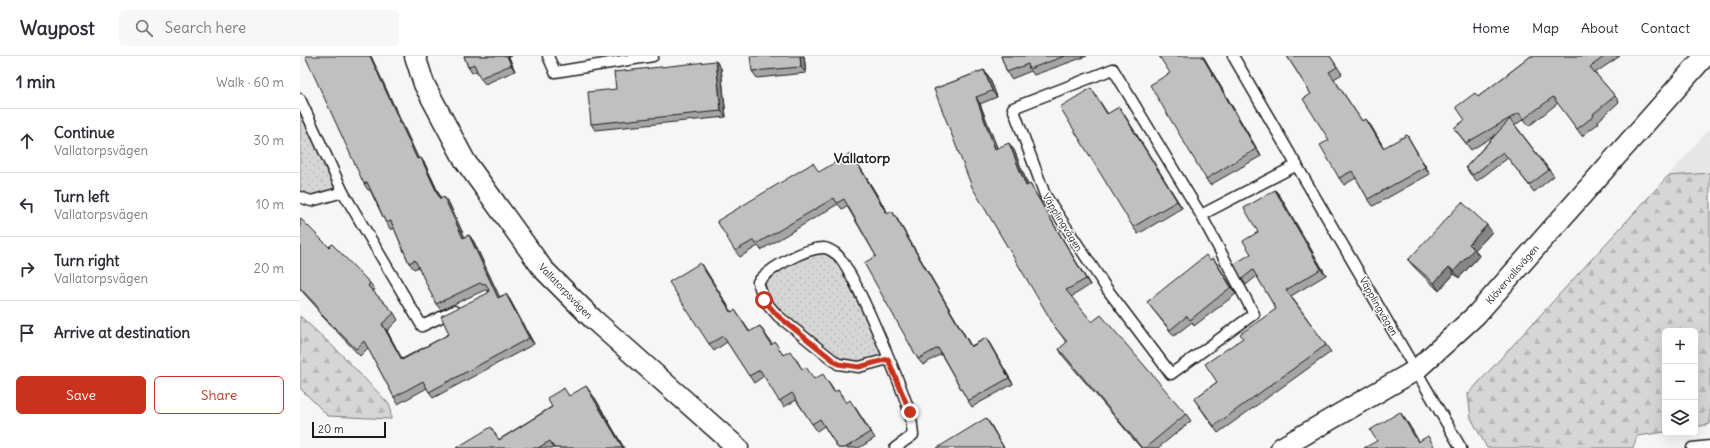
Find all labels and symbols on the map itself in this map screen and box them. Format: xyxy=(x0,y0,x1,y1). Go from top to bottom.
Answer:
district label: Vallatorp xyxy=(834,149,890,167)
street label: Väpplingvägen xyxy=(1040,191,1086,254)
street label: Klövervallsvägen xyxy=(1483,242,1542,307)
street label: Vallatorpsvägen xyxy=(536,261,596,322)
street label: Väpplingvägen xyxy=(1356,274,1401,338)
route start xyxy=(755,291,773,309)
route end xyxy=(901,403,919,421)
scale bar xyxy=(312,420,386,439)

